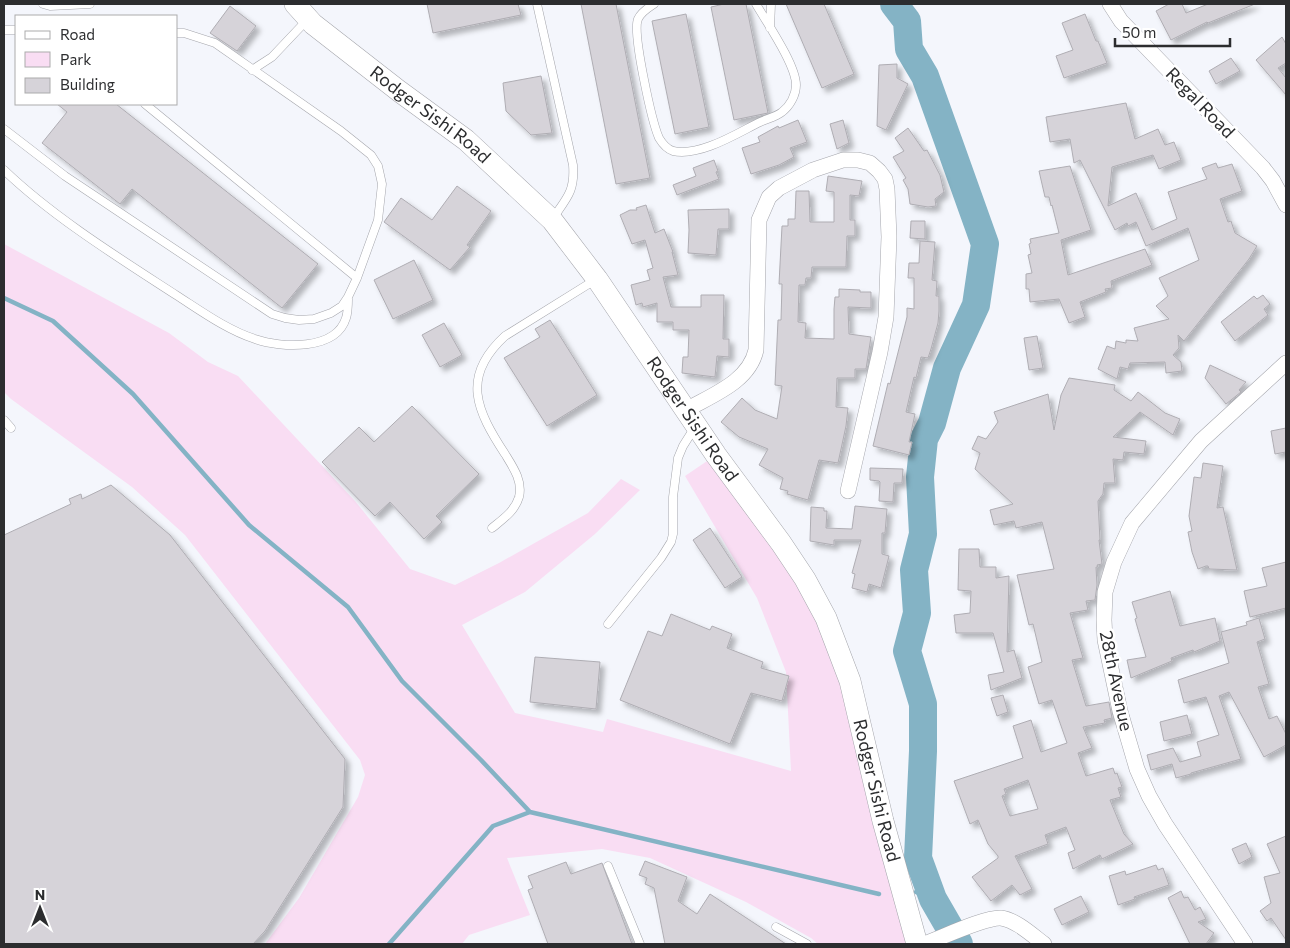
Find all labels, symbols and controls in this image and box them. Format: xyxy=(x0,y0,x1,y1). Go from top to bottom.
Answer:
legend xyxy=(15,15,178,105)
scale bar xyxy=(1115,15,1230,47)
text: 50 m xyxy=(1122,23,1156,41)
text: Road xyxy=(60,25,95,43)
text: Park xyxy=(60,50,91,68)
street label: Rodger Sishi Road xyxy=(366,61,496,167)
street label: Regal Road xyxy=(1162,62,1240,142)
text: Building xyxy=(60,75,115,93)
street label: Rodger Sishi Road xyxy=(643,352,744,485)
street label: 28th Avenue xyxy=(1096,629,1138,733)
street label: Rodger Sishi Road xyxy=(849,717,906,864)
north arrow xyxy=(15,883,65,933)
text: N xyxy=(35,886,45,903)

